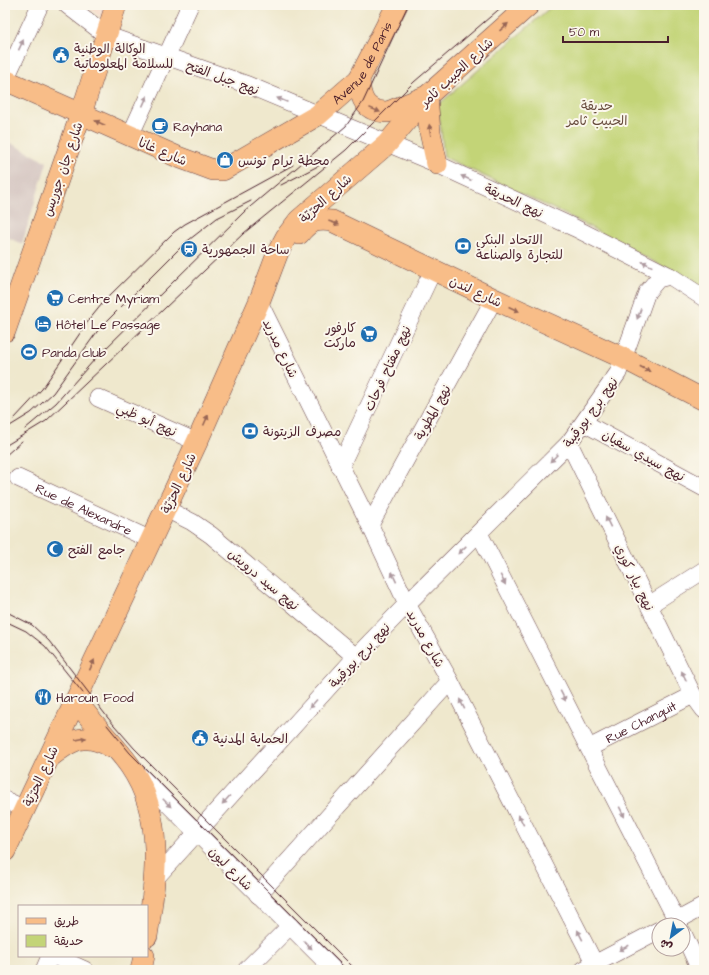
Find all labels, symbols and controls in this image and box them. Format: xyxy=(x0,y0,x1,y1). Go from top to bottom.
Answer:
street label: Avenue de Paris xyxy=(329,18,397,109)
scale bar xyxy=(563,18,668,44)
one-way arrow xyxy=(500,23,509,32)
text: 50 m xyxy=(569,24,600,41)
street label: شارع الحبيب ثامر xyxy=(415,34,497,112)
one-way arrow xyxy=(18,39,24,50)
place label: الوكالة الوطنية للسلامة المعلوماتية xyxy=(74,40,173,73)
public building icon: الوكالة الوطنية للسلامة المعلوماتية xyxy=(51,45,71,65)
street label: نهج جبل الفتح xyxy=(184,56,262,99)
one-way arrow xyxy=(143,94,149,106)
one-way arrow xyxy=(276,96,288,102)
park label: حديقة الحبيب ثامر xyxy=(566,97,627,130)
one-way arrow xyxy=(370,107,382,113)
cafe icon: Rayhana xyxy=(150,116,170,136)
place label: Rayhana xyxy=(173,118,223,137)
street label: شارع جان جوريس xyxy=(38,120,88,219)
one-way arrow xyxy=(94,120,105,126)
one-way arrow xyxy=(427,124,433,136)
street label: شارع غانا xyxy=(136,134,190,170)
shop icon: محطة ترام تونس xyxy=(215,150,235,170)
place label: محطة ترام تونس xyxy=(238,152,330,171)
street label: شارع الحرّيّة xyxy=(295,170,356,227)
one-way arrow xyxy=(461,175,472,181)
street label: نهج الحديقة xyxy=(481,179,546,222)
one-way arrow xyxy=(328,220,340,226)
place label: الاتحاد البنكي للتجارة والصناعة xyxy=(476,231,563,264)
bank icon: الاتحاد البنكي للتجارة والصناعة xyxy=(453,236,473,256)
station icon: ساحة الجمهورية xyxy=(179,239,199,259)
place label: ساحة الجمهورية xyxy=(202,241,290,259)
one-way arrow xyxy=(641,261,652,267)
street label: شارع لندن xyxy=(447,272,505,312)
supermarket icon: Centre Myriam xyxy=(45,288,65,308)
place label: Centre Myriam xyxy=(68,290,160,309)
one-way arrow xyxy=(509,306,521,312)
one-way arrow xyxy=(636,309,642,321)
hotel icon: Hôtel Le Passage xyxy=(33,314,53,334)
place label: Hôtel Le Passage xyxy=(56,316,160,335)
street label: شارع مدريد xyxy=(258,316,302,381)
place label: كارفور ماركت xyxy=(324,319,356,352)
street label: نهج مفتاح فرحات xyxy=(360,323,416,414)
supermarket icon: كارفور ماركت xyxy=(359,324,379,344)
sports icon: Panda club xyxy=(19,342,39,362)
place label: Panda club xyxy=(42,344,107,362)
one-way arrow xyxy=(639,366,651,372)
street label: نهج برج بورقيبة xyxy=(559,374,622,451)
street label: نهج المطوية xyxy=(410,382,455,443)
street label: نهج أبو ظبي xyxy=(113,399,179,443)
one-way arrow xyxy=(203,415,209,426)
bank icon: مصرف الزيتونة xyxy=(240,421,260,441)
place label: مصرف الزيتونة xyxy=(263,423,341,441)
street label: نهج سيدي سفيان xyxy=(599,426,688,486)
street label: شارع الحرّيّة xyxy=(157,450,201,517)
one-way arrow xyxy=(549,453,559,463)
street label: Rue de Alexandre xyxy=(33,479,135,540)
one-way arrow xyxy=(605,516,611,528)
mosque icon: جامع الفتح xyxy=(45,539,65,559)
place label: جامع الفتح xyxy=(68,541,125,560)
street label: نهج بيار كوري xyxy=(610,541,658,614)
street label: نهج سيد درويش xyxy=(224,545,303,615)
one-way arrow xyxy=(457,545,467,555)
one-way arrow xyxy=(391,571,397,582)
one-way arrow xyxy=(500,574,507,586)
street label: شارع مدريد xyxy=(402,606,448,671)
street label: نهج برج بورقيبة xyxy=(325,619,395,692)
one-way arrow xyxy=(89,659,95,671)
one-way arrow xyxy=(681,671,687,682)
restaurant icon: Haroun Food xyxy=(33,687,53,707)
place label: Haroun Food xyxy=(56,689,134,707)
one-way arrow xyxy=(559,690,566,702)
street label: Rue Changuit xyxy=(603,697,680,748)
one-way arrow xyxy=(459,698,465,710)
one-way arrow xyxy=(309,699,318,709)
public building icon: الحماية المدنية xyxy=(190,728,210,748)
place label: الحماية المدنية xyxy=(213,730,288,748)
one-way arrow xyxy=(74,736,87,742)
street label: شارع الحرّيّة xyxy=(19,743,63,810)
one-way arrow xyxy=(221,795,231,805)
one-way arrow xyxy=(162,798,172,808)
one-way arrow xyxy=(618,806,625,817)
one-way arrow xyxy=(518,814,524,825)
street label: شارع ليون xyxy=(204,843,256,895)
legend xyxy=(18,905,148,957)
text: طريق xyxy=(54,913,79,930)
north arrow xyxy=(651,917,691,957)
one-way arrow xyxy=(577,929,584,941)
text: حديقة xyxy=(54,933,83,950)
text: ش xyxy=(657,935,675,955)
one-way arrow xyxy=(303,940,313,949)
one-way arrow xyxy=(619,945,630,951)

